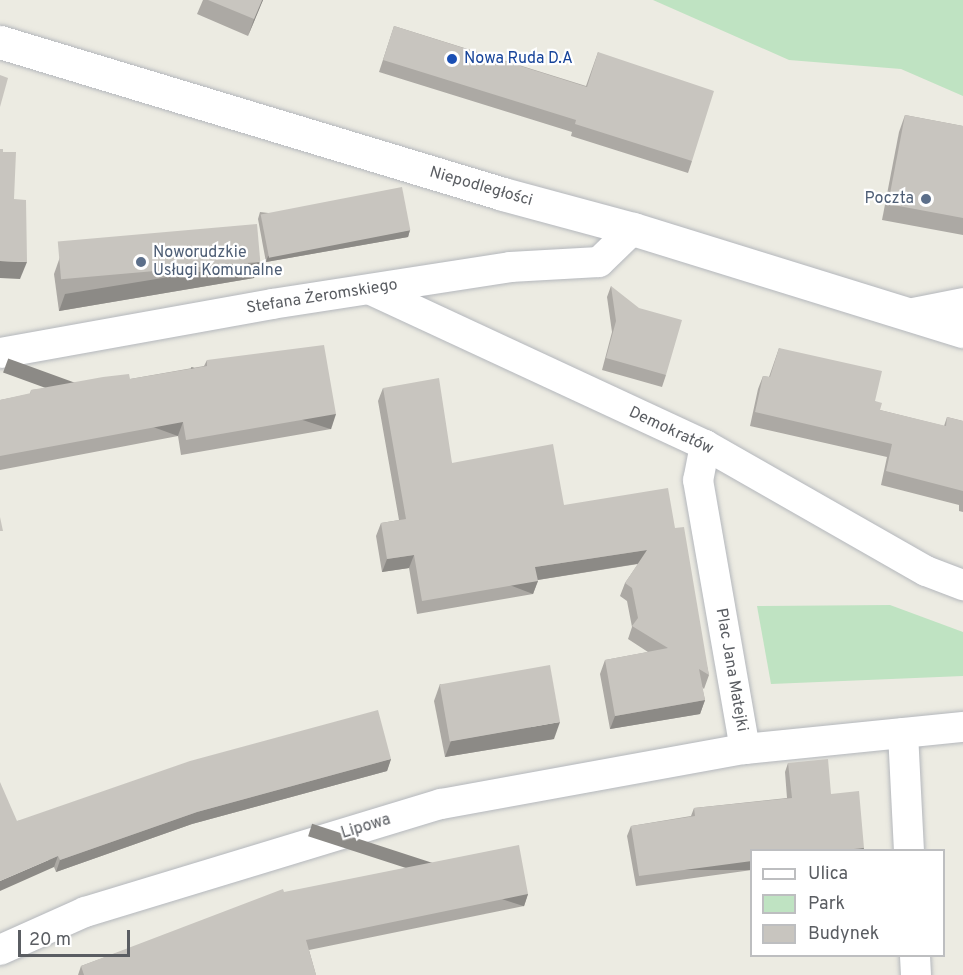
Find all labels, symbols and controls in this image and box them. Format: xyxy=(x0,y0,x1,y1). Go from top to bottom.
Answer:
place label: Nowa Ruda D.A xyxy=(464,49,573,69)
marker: Nowa Ruda D.A xyxy=(445,52,459,66)
street label: Niepodległości xyxy=(427,163,535,211)
place label: Poczta xyxy=(864,189,914,209)
marker: Poczta xyxy=(919,192,933,206)
place label: Noworudzkie Usługi Komunalne xyxy=(153,243,283,281)
marker: Noworudzkie Usługi Komunalne xyxy=(134,255,148,269)
street label: Stefana Żeromskiego xyxy=(245,276,399,318)
street label: Demokratów xyxy=(626,403,716,459)
street label: Plac Jana Matejki xyxy=(711,607,751,733)
street label: Lipowa xyxy=(339,810,393,844)
legend xyxy=(750,849,945,957)
text: Ulica xyxy=(808,863,848,886)
text: Park xyxy=(808,893,845,916)
scale bar xyxy=(21,918,134,956)
text: Budynek xyxy=(808,923,879,946)
text: 20 m xyxy=(29,929,71,952)

